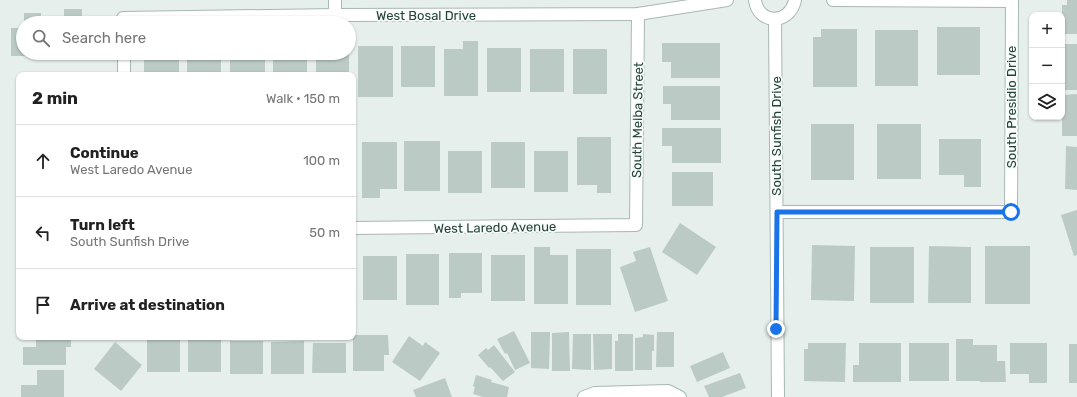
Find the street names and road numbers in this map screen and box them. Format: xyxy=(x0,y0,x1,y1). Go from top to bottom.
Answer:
street label: West Bosal Drive xyxy=(376,8,476,23)
street label: South Presidio Drive xyxy=(1004,46,1019,168)
street label: South Melba Street xyxy=(629,62,646,178)
street label: South Sunfish Drive xyxy=(769,76,784,196)
street label: West Laredo Avenue xyxy=(434,219,556,236)

